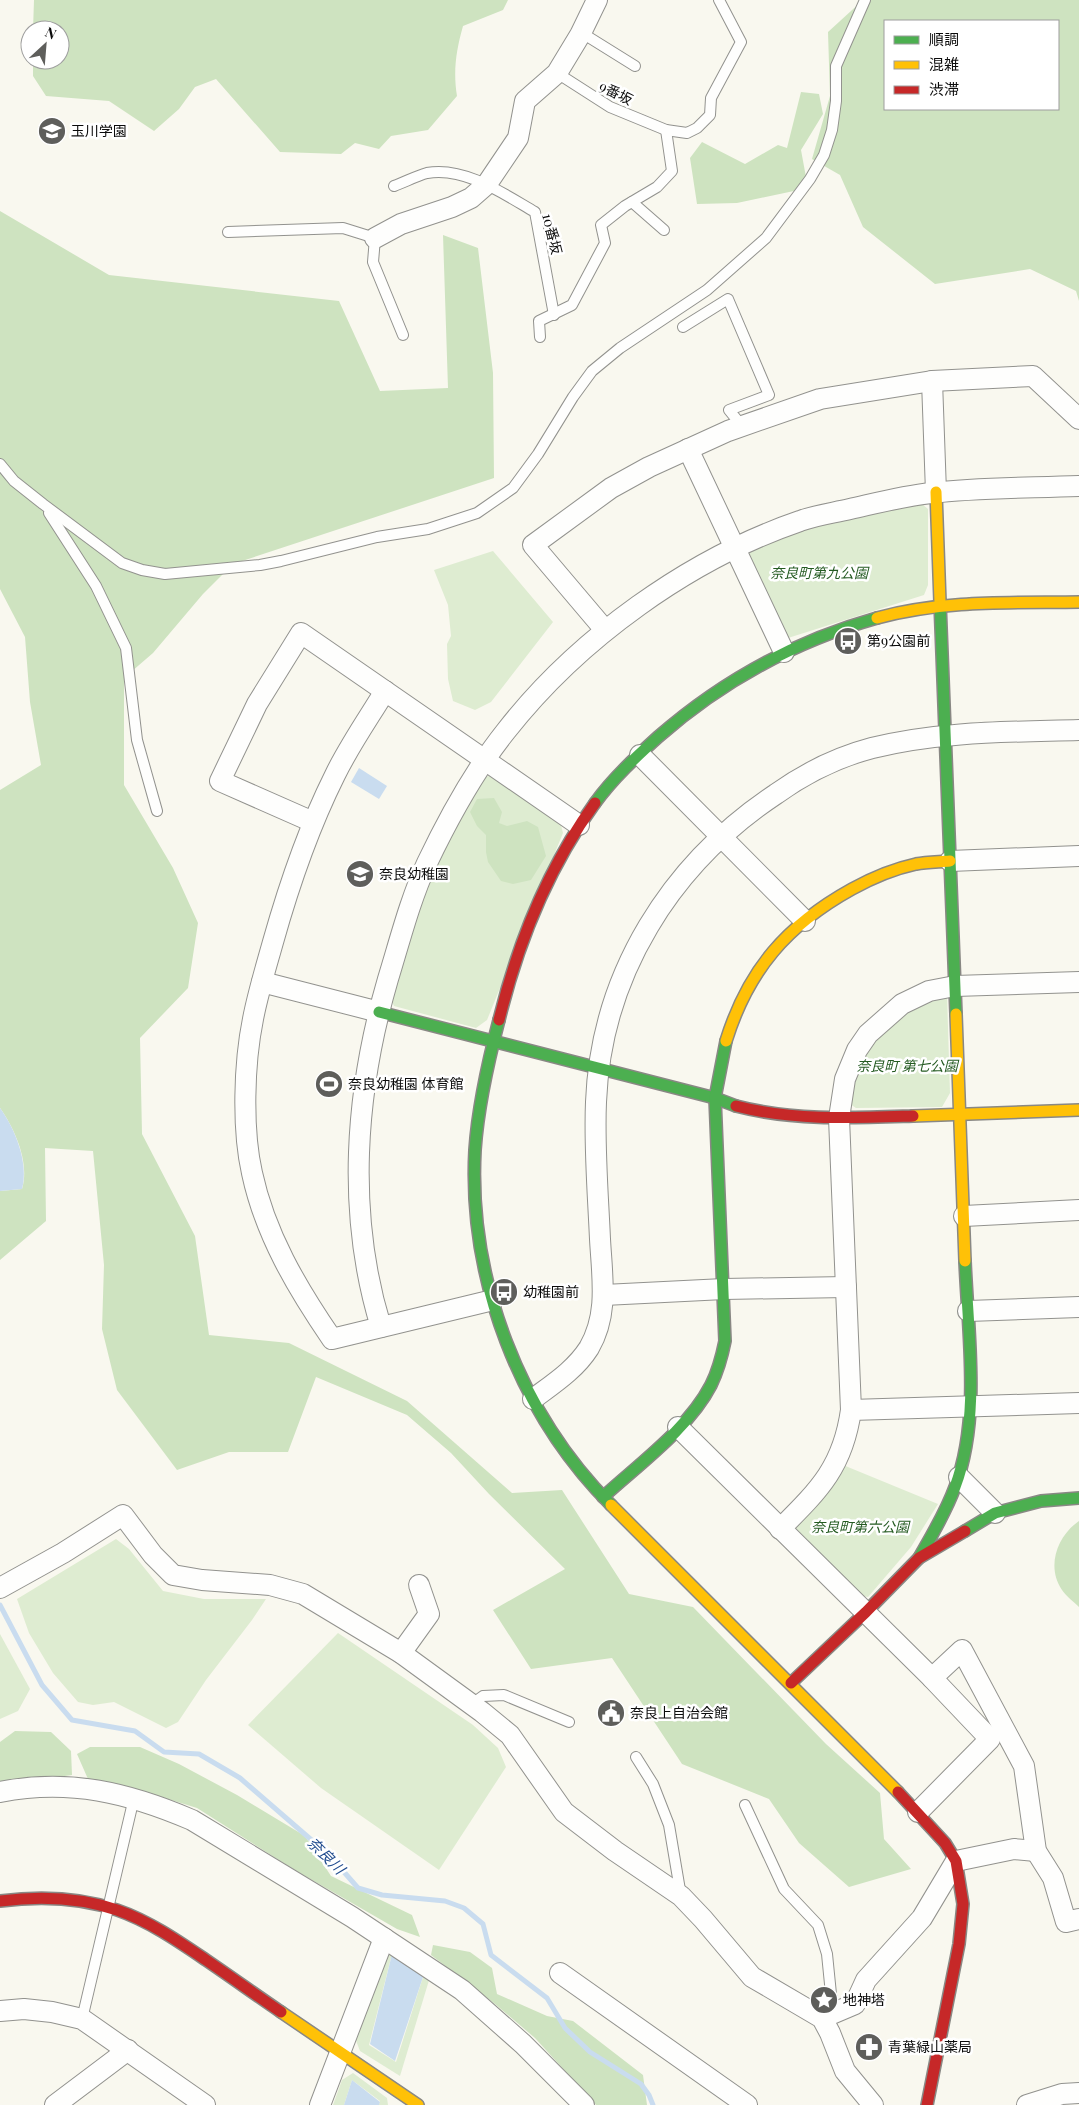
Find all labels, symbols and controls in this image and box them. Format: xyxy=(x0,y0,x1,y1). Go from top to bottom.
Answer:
north arrow xyxy=(20,20,70,70)
legend xyxy=(884,20,1059,110)
text: N xyxy=(42,22,60,44)
text: 順調 xyxy=(929,29,959,49)
text: 混雑 xyxy=(929,54,959,74)
street label: 9番坂 xyxy=(596,76,636,109)
text: 渋滞 xyxy=(929,79,959,99)
school or university icon: 玉川学園 xyxy=(37,116,67,146)
place label: 玉川学園 xyxy=(71,121,127,140)
street label: 10番坂 xyxy=(538,211,567,256)
park label: 奈良町第九公園 xyxy=(770,563,870,582)
bus stop icon: 第9公園前 xyxy=(833,626,863,656)
place label: 第9公園前 xyxy=(867,631,930,650)
school or university icon: 奈良幼稚園 xyxy=(345,859,375,889)
place label: 奈良幼稚園 xyxy=(379,864,449,883)
park label: 奈良町 第七公園 xyxy=(856,1056,960,1075)
sports icon: 奈良幼稚園 体育館 xyxy=(314,1069,344,1099)
place label: 奈良幼稚園 体育館 xyxy=(348,1074,464,1093)
bus stop icon: 幼稚園前 xyxy=(489,1277,519,1307)
place label: 幼稚園前 xyxy=(523,1282,579,1301)
park label: 奈良町第六公園 xyxy=(811,1517,911,1536)
public building icon: 奈良上自治会館 xyxy=(596,1698,626,1728)
place label: 奈良上自治会館 xyxy=(630,1703,728,1722)
water label: 奈良川 xyxy=(304,1832,351,1880)
place icon: 地神塔 xyxy=(809,1985,839,2015)
place label: 地神塔 xyxy=(843,1990,885,2009)
pharmacy icon: 青葉緑山薬局 xyxy=(854,2032,884,2062)
place label: 青葉緑山薬局 xyxy=(888,2037,972,2056)

